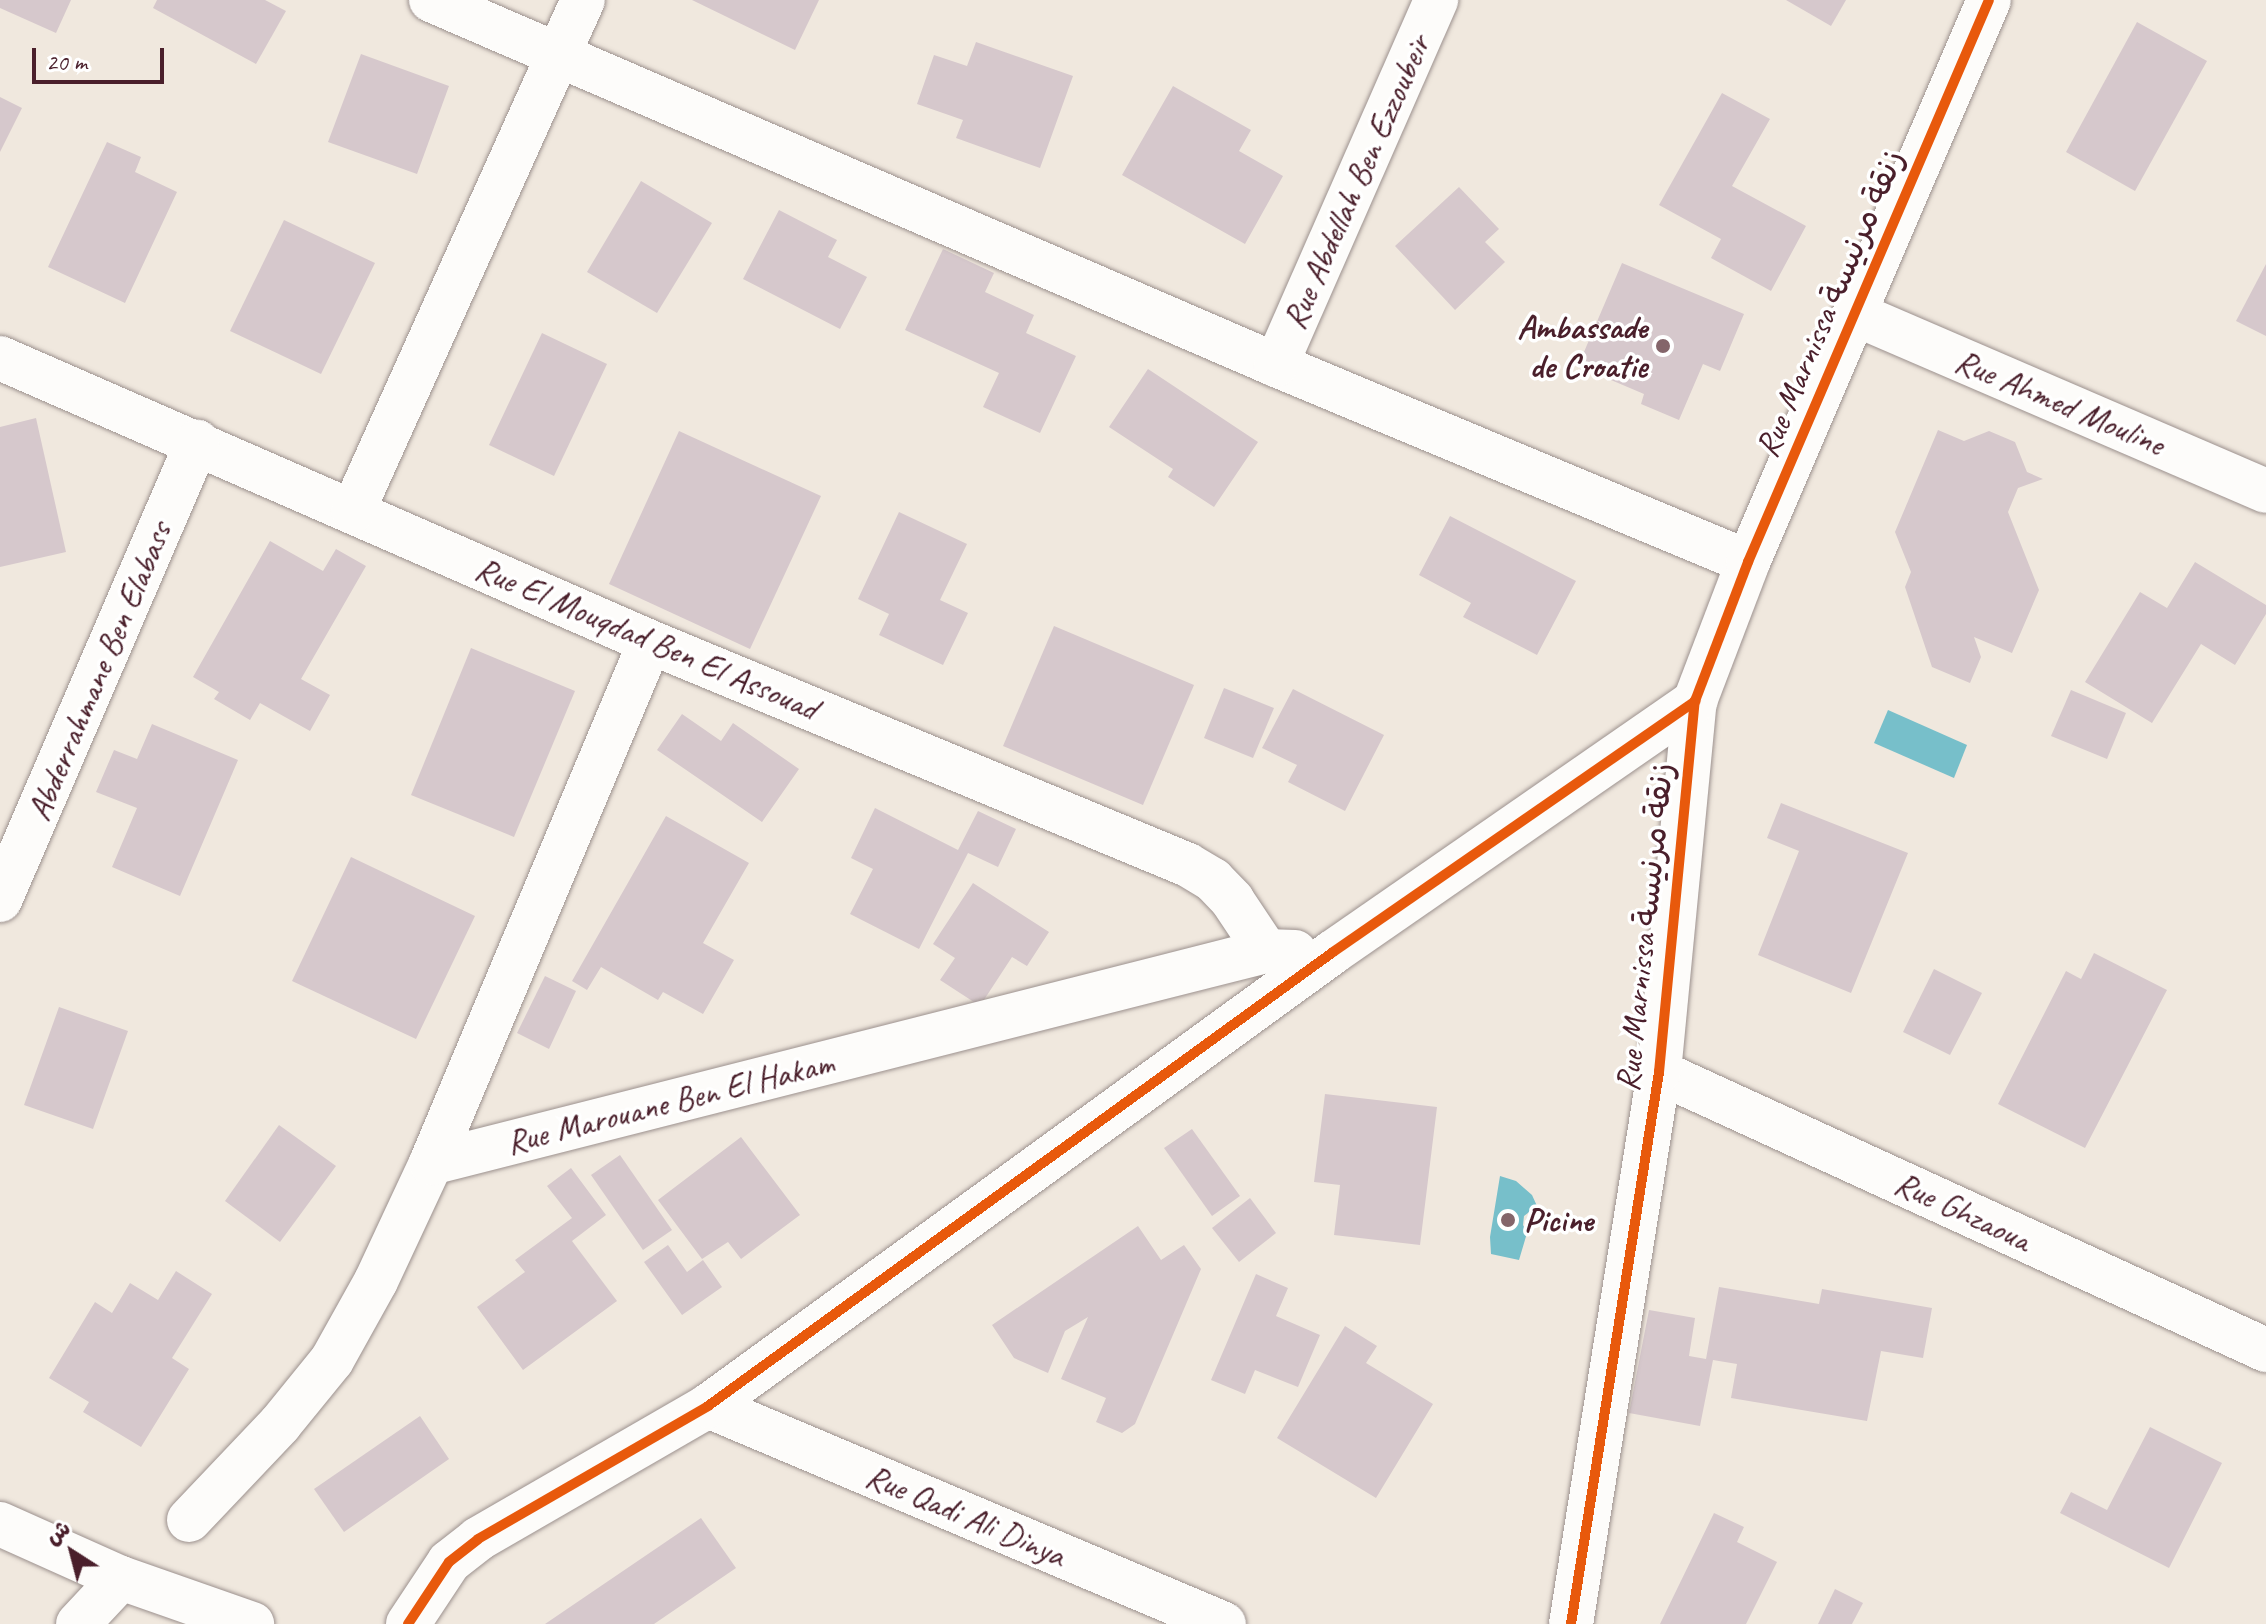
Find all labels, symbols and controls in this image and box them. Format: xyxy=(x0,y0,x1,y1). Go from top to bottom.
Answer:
street label: Rue Abdellah Ben Ezzoubeir xyxy=(1273,30,1439,334)
scale bar xyxy=(36,32,168,82)
text: 20 m xyxy=(46,47,87,77)
street label: Rue Marnissa زنقة مرنيسة xyxy=(1745,142,1913,464)
place label: Ambassade de Croatie xyxy=(1517,306,1647,386)
marker: Ambassade de Croatie xyxy=(1654,337,1672,355)
street label: Rue Ahmed Mouline xyxy=(1949,340,2171,464)
street label: Abderrahmane Ben Elabass xyxy=(18,516,180,826)
street label: Rue El Mouqdad Ben El Assouad xyxy=(470,547,824,729)
street label: Rue Marnissa زنقة مرنيسة xyxy=(1606,760,1682,1094)
street label: Rue Marouane Ben El Hakam xyxy=(500,1041,840,1163)
street label: Rue Ghzaoua xyxy=(1888,1161,2038,1261)
place label: Picine xyxy=(1524,1200,1593,1240)
marker: Picine xyxy=(1499,1211,1517,1229)
street label: Rue Qadi Ali Dinya xyxy=(860,1455,1072,1575)
north arrow xyxy=(32,1512,112,1592)
text: ش xyxy=(40,1514,76,1551)

